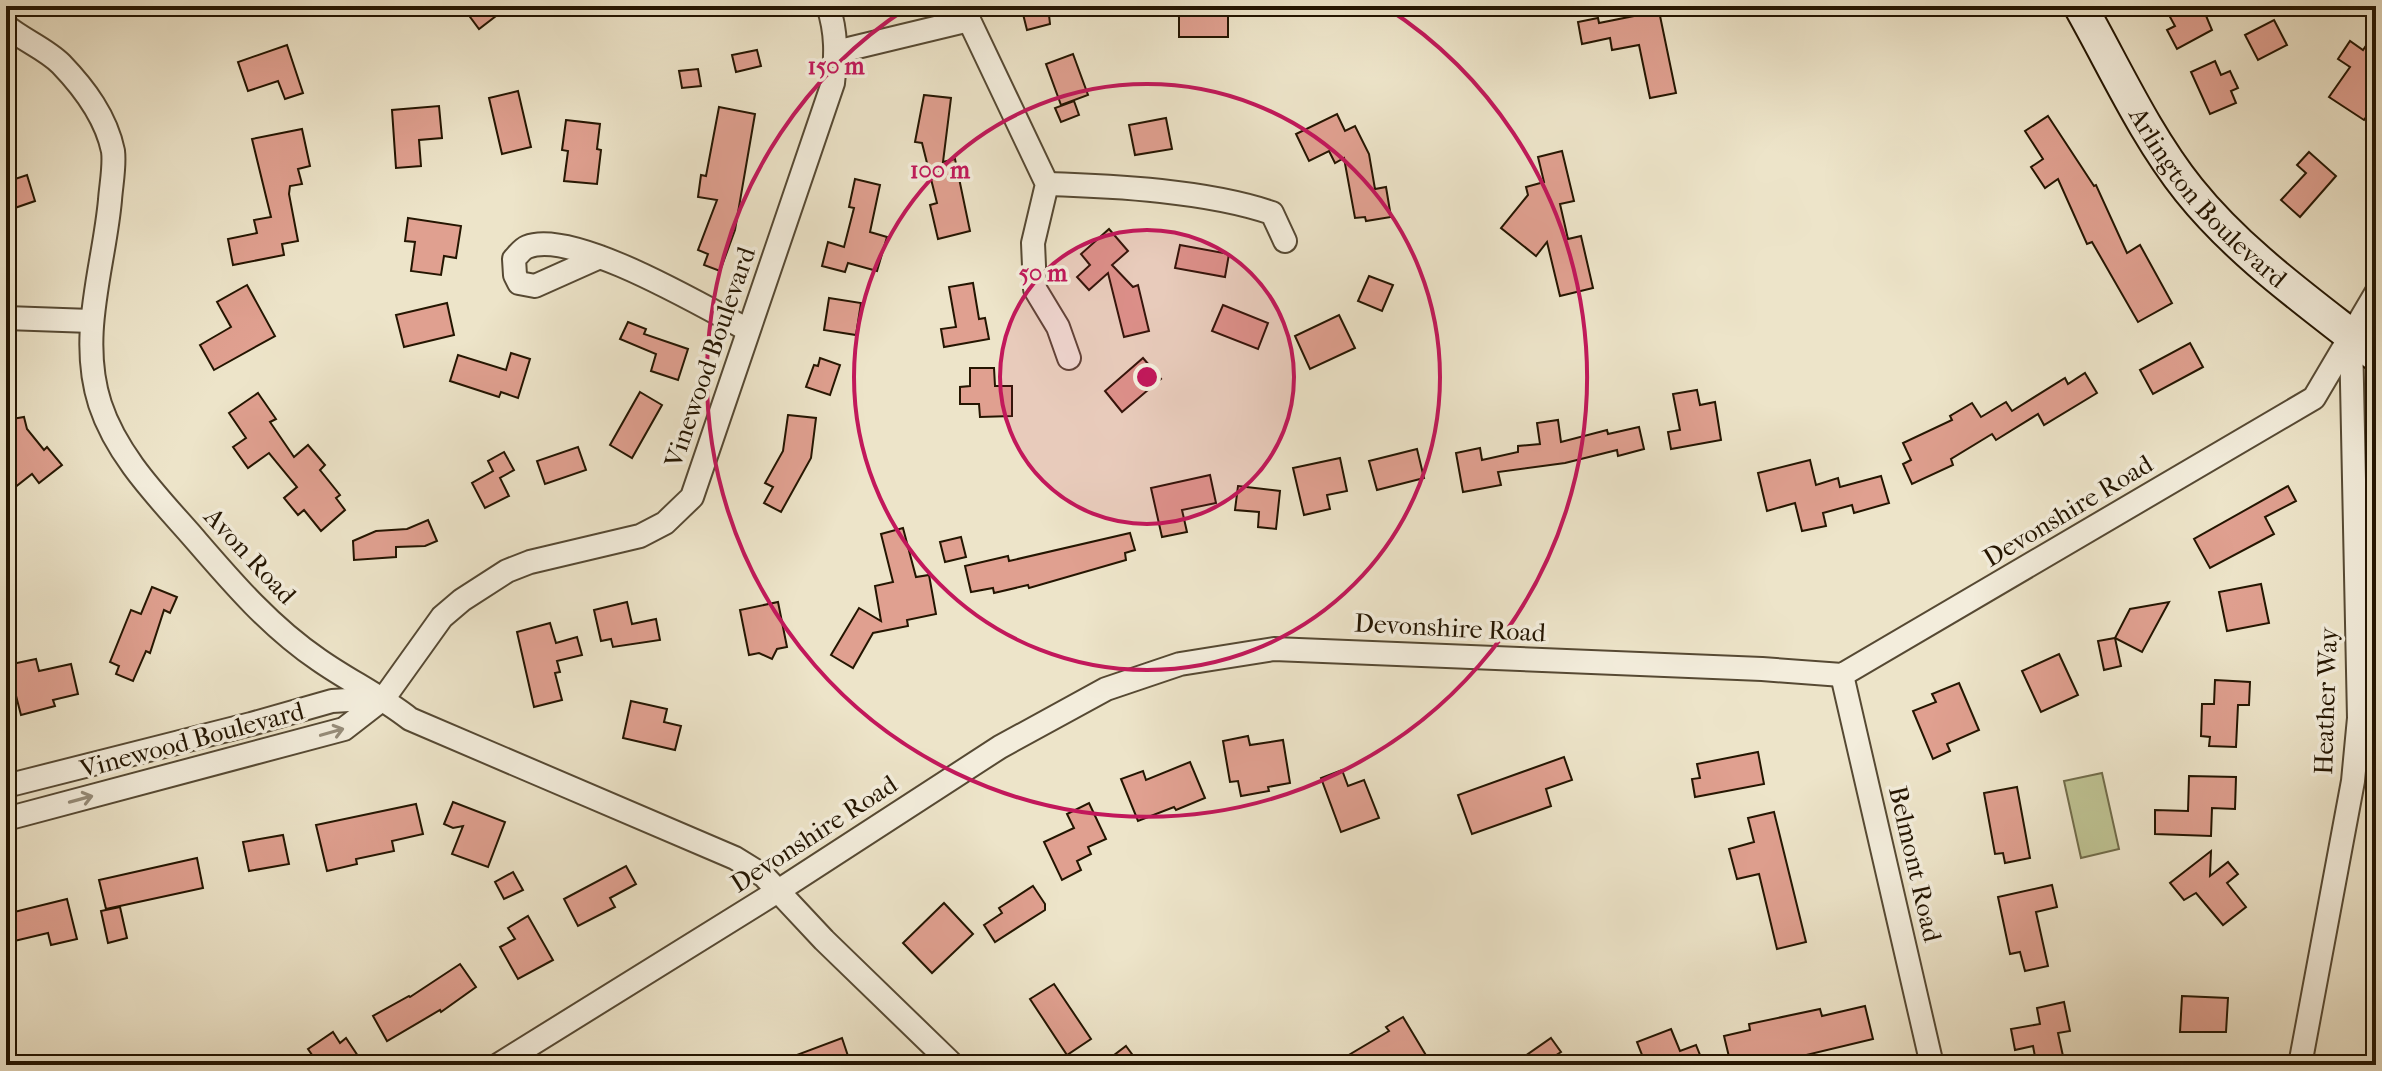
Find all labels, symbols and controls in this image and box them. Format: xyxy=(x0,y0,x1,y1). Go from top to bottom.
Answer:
text: 150 m xyxy=(807,52,866,80)
street label: Arlington Boulevard xyxy=(2122,101,2294,295)
text: 100 m xyxy=(910,156,971,184)
street label: Vinewood Boulevard xyxy=(657,242,763,472)
text: 50 m xyxy=(1019,259,1068,287)
centre of rings xyxy=(1133,363,1161,391)
street label: Devonshire Road xyxy=(1978,448,2159,574)
street label: Avon Road xyxy=(197,501,303,611)
street label: Devonshire Road xyxy=(1353,607,1548,649)
street label: Heather Way xyxy=(2308,626,2344,775)
street label: Vinewood Boulevard xyxy=(75,695,308,785)
one-way arrow xyxy=(319,723,345,738)
street label: Devonshire Road xyxy=(725,768,904,899)
street label: Belmont Road xyxy=(1882,783,1948,946)
one-way arrow xyxy=(68,790,94,805)

